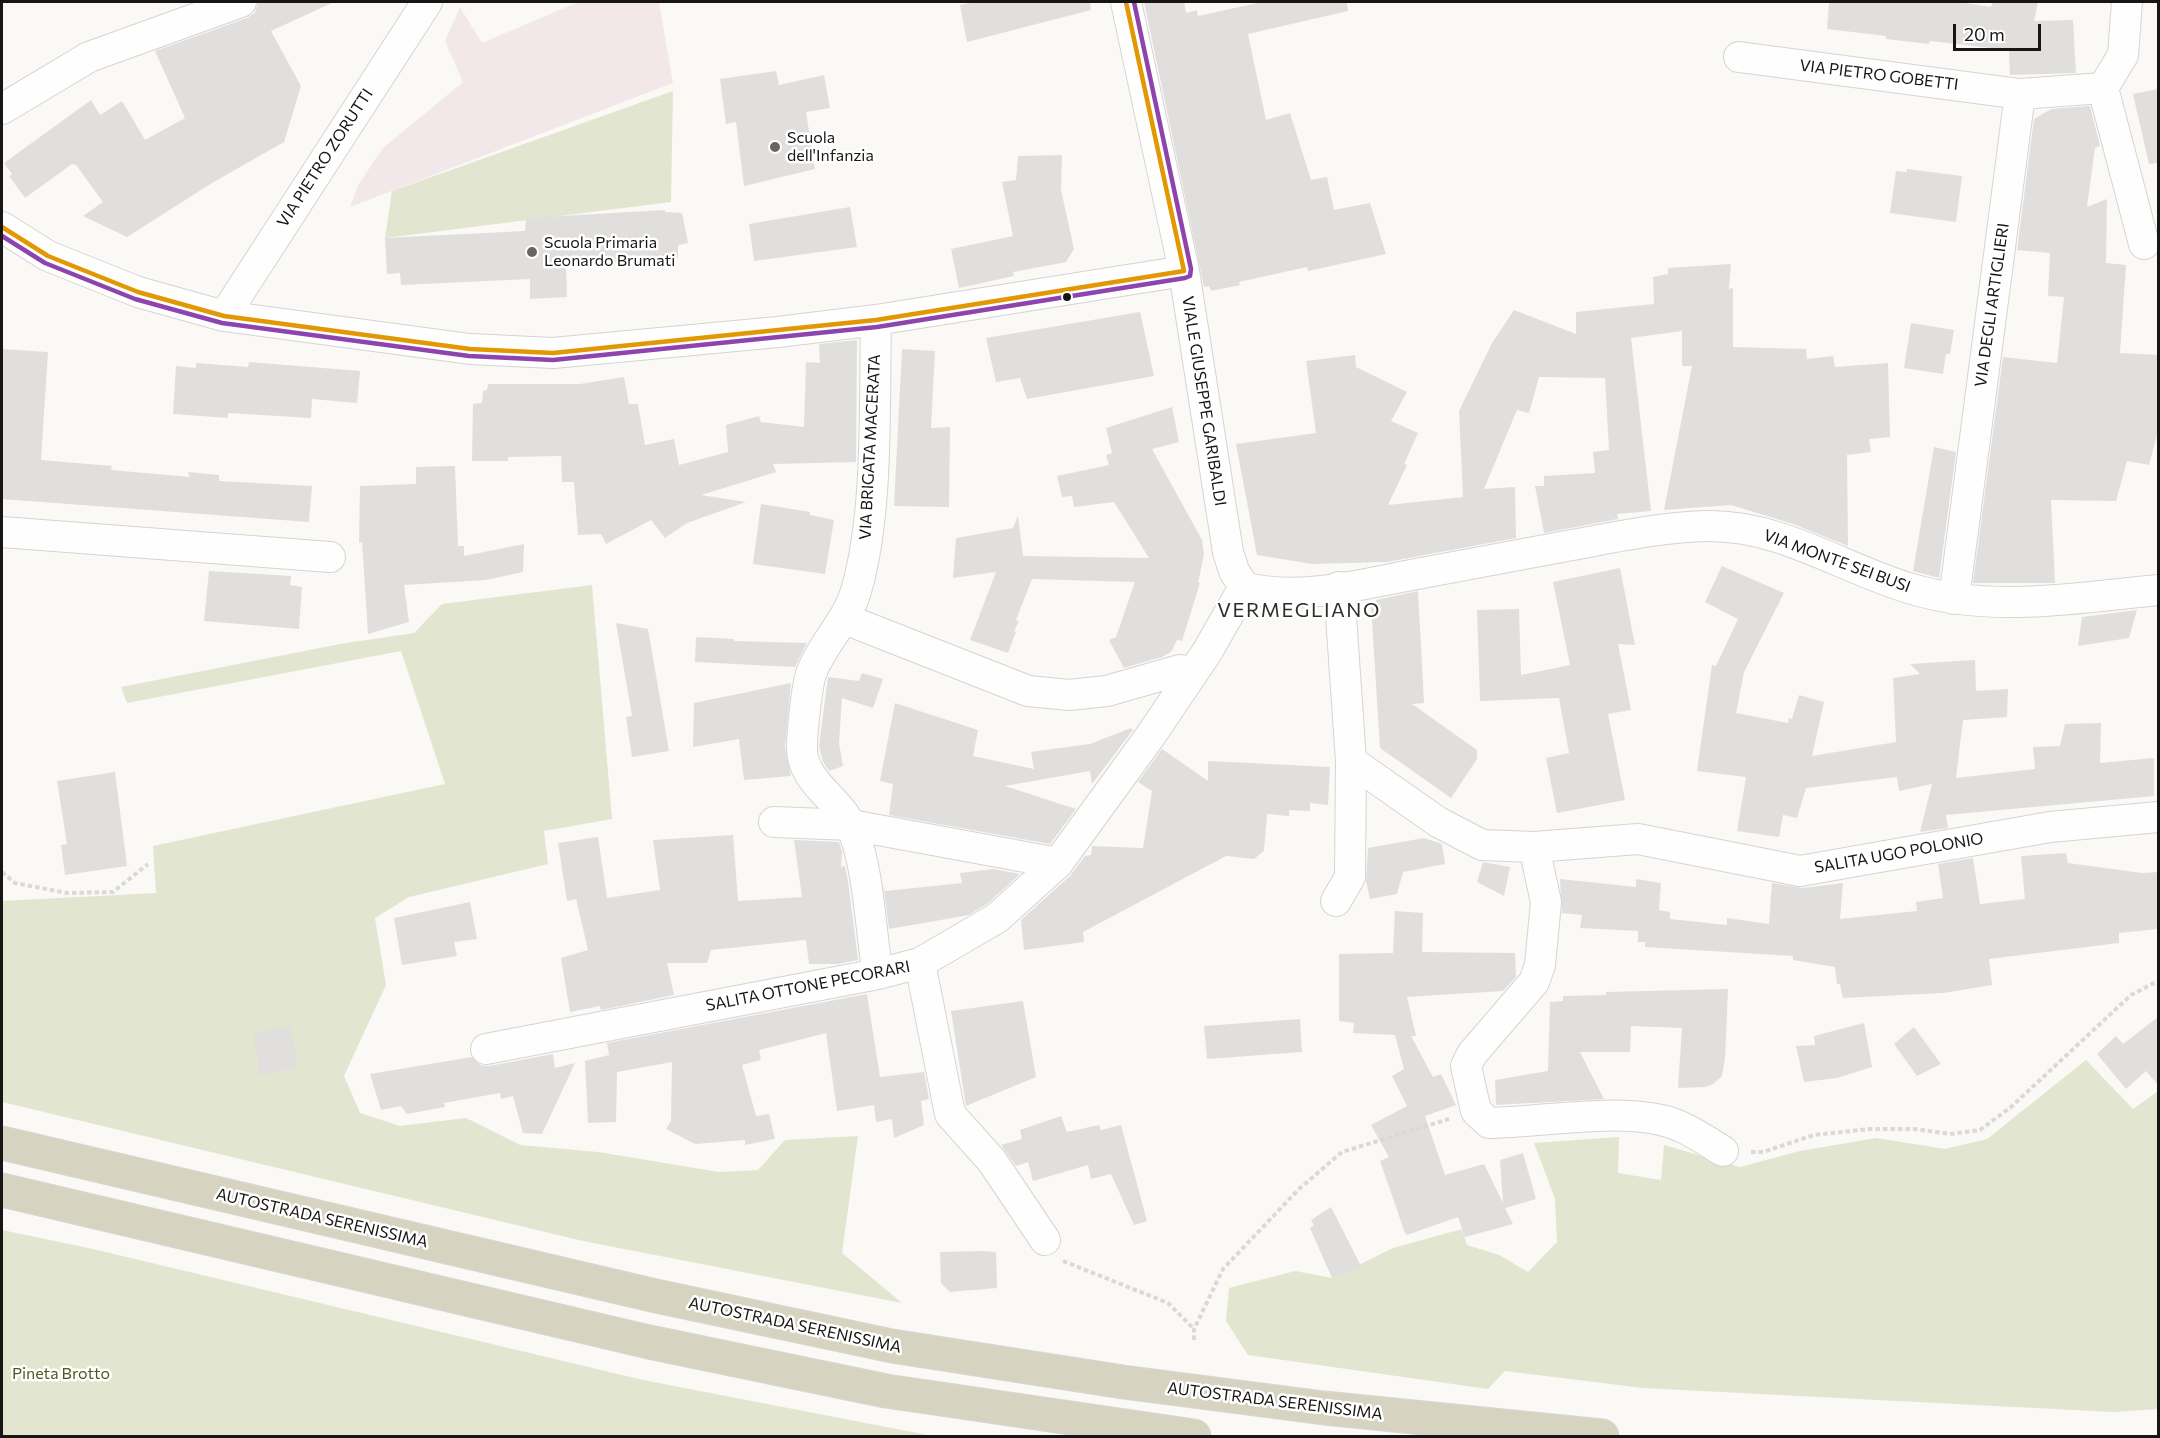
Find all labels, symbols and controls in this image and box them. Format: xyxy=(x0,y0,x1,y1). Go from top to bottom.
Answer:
scale bar xyxy=(1956,12,2044,50)
text: 20 m xyxy=(1964,23,2005,45)
street label: VIA PIETRO GOBETTI xyxy=(1798,56,1960,94)
street label: VIA PIETRO ZORUTTI xyxy=(273,85,377,231)
place label: Scuola dell'Infanzia xyxy=(787,128,874,166)
marker: Scuola dell'Infanzia xyxy=(768,140,782,154)
street label: VIA DEGLI ARTIGLIERI xyxy=(1971,222,2013,388)
place label: Scuola Primaria Leonardo Brumati xyxy=(544,233,675,271)
marker: Scuola Primaria Leonardo Brumati xyxy=(525,245,539,259)
unlabelled marker xyxy=(1061,291,1073,303)
street label: VIALE GIUSEPPE GARIBALDI xyxy=(1178,295,1230,507)
street label: VIA BRIGATA MACERATA xyxy=(856,354,884,540)
street label: VIA MONTE SEI BUSI xyxy=(1761,526,1913,596)
district label: VERMEGLIANO xyxy=(1217,598,1381,622)
street label: SALITA UGO POLONIO xyxy=(1813,829,1985,877)
street label: SALITA OTTONE PECORARI xyxy=(704,957,912,1015)
street label: AUTOSTRADA SERENISSIMA xyxy=(214,1184,430,1252)
street label: AUTOSTRADA SERENISSIMA xyxy=(687,1293,903,1357)
park label: Pineta Brotto xyxy=(12,1364,110,1384)
street label: AUTOSTRADA SERENISSIMA xyxy=(1166,1378,1384,1424)

